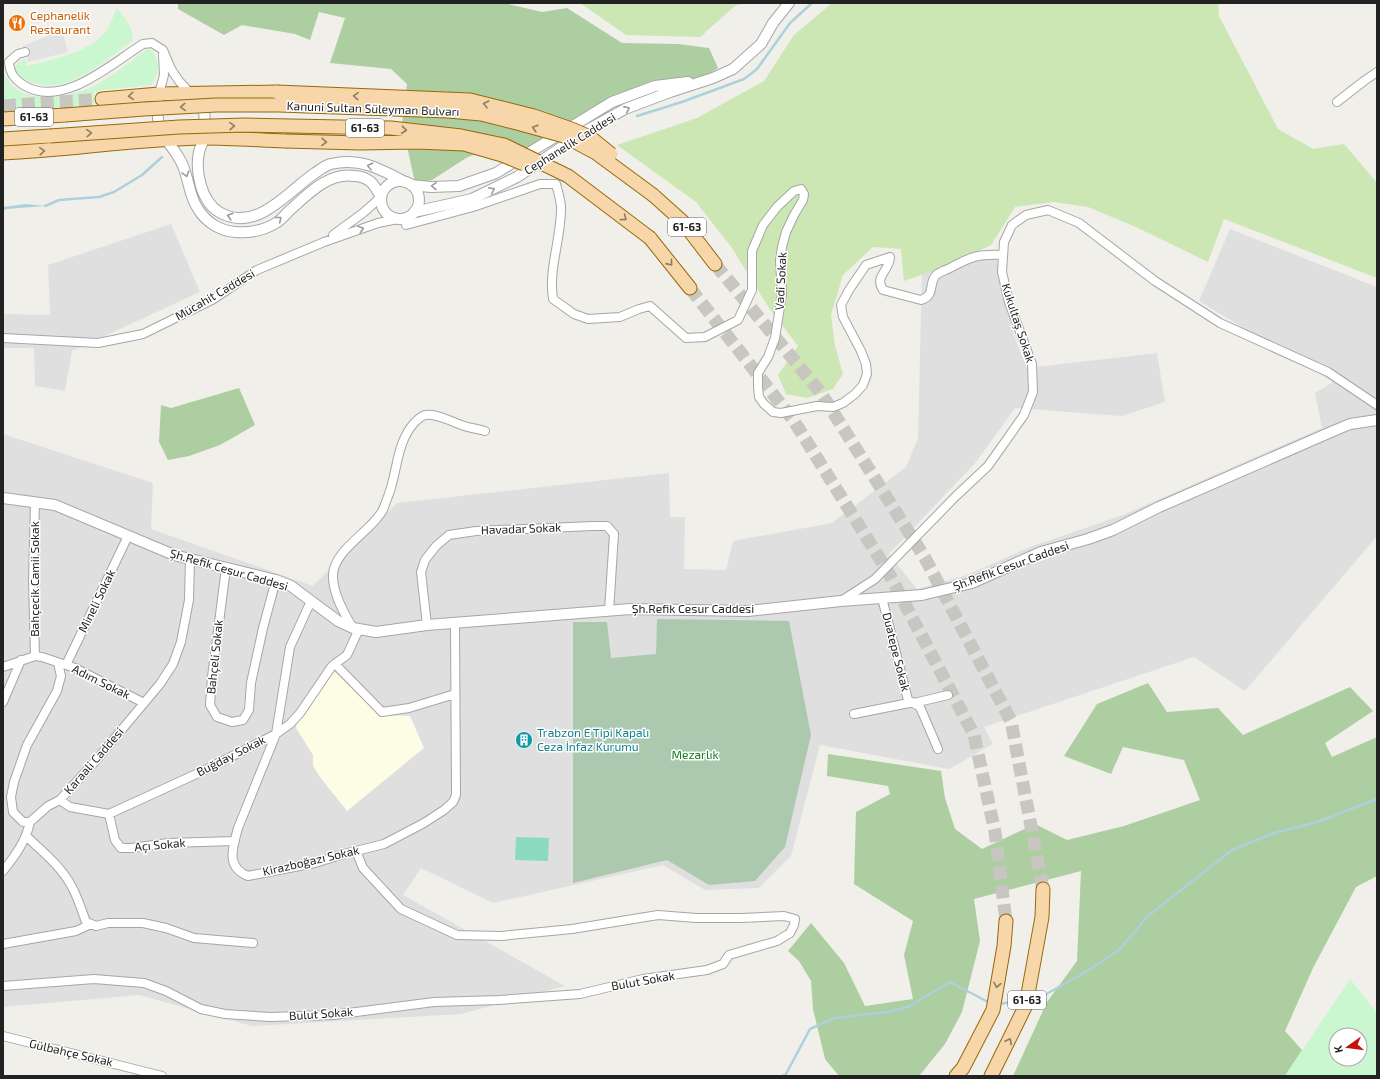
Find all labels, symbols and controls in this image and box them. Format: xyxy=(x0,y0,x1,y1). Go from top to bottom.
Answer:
place label: Cephanelik Restaurant xyxy=(30,8,91,36)
restaurant icon: Cephanelik Restaurant xyxy=(7,13,27,33)
one-way arrow xyxy=(353,91,359,100)
one-way arrow xyxy=(128,92,134,101)
street label: Kanuni Sultan Süleyman Bulvarı xyxy=(286,98,460,118)
one-way arrow xyxy=(482,100,489,109)
one-way arrow xyxy=(180,102,186,111)
one-way arrow xyxy=(623,106,631,114)
road number: 61-63 xyxy=(15,108,53,126)
street label: Cephanelik Caddesi xyxy=(521,109,618,177)
road number: 61-63 xyxy=(346,119,384,137)
one-way arrow xyxy=(229,121,235,130)
one-way arrow xyxy=(532,124,539,133)
one-way arrow xyxy=(401,125,407,134)
one-way arrow xyxy=(86,129,92,138)
one-way arrow xyxy=(321,137,327,146)
one-way arrow xyxy=(39,147,45,156)
one-way arrow xyxy=(367,162,373,170)
one-way arrow xyxy=(181,170,190,177)
one-way arrow xyxy=(431,182,437,190)
one-way arrow xyxy=(487,187,495,194)
one-way arrow xyxy=(227,212,234,221)
one-way arrow xyxy=(619,213,626,220)
one-way arrow xyxy=(275,217,282,224)
road number: 61-63 xyxy=(668,218,706,236)
one-way arrow xyxy=(357,225,364,234)
street label: Vadi Sokak xyxy=(771,251,789,311)
one-way arrow xyxy=(666,259,673,266)
street label: Mücahit Caddesi xyxy=(172,266,257,323)
street label: Kukultaş Sokak xyxy=(999,281,1038,364)
street label: Havadar Sokak xyxy=(480,520,561,536)
street label: Bahçecik Camii Sokak xyxy=(27,521,42,637)
street label: Şh.Refik Cesur Caddesi xyxy=(951,538,1071,594)
street label: Şh.Refik Cesur Caddesi xyxy=(168,545,290,595)
street label: Mineli Sokak xyxy=(75,567,117,634)
street label: Şh.Refik Cesur Caddesi xyxy=(632,601,754,617)
street label: Duatepe Sokak xyxy=(880,611,914,693)
street label: Bahçeli Sokak xyxy=(203,619,226,695)
street label: Adım Sokak xyxy=(70,661,133,701)
street label: Karaali Caddesi xyxy=(61,724,126,796)
place label: Trabzon E Tipi Kapalı Ceza İnfaz Kurumu xyxy=(537,725,649,753)
building icon: Trabzon E Tipi Kapalı Ceza İnfaz Kurumu xyxy=(514,730,534,750)
street label: Buğday Sokak xyxy=(194,732,267,778)
park label: Mezarlık xyxy=(671,747,719,761)
street label: Açı Sokak xyxy=(134,835,186,854)
street label: Kirazboğazı Sokak xyxy=(261,842,360,878)
street label: Bulut Sokak xyxy=(610,968,676,992)
one-way arrow xyxy=(994,982,1002,988)
road number: 61-63 xyxy=(1008,991,1046,1009)
street label: Bulut Sokak xyxy=(288,1004,353,1022)
north arrow xyxy=(1328,1027,1368,1067)
street label: Gülbahçe Sokak xyxy=(28,1036,114,1069)
one-way arrow xyxy=(1004,1038,1012,1046)
text: K xyxy=(1331,1045,1345,1055)

